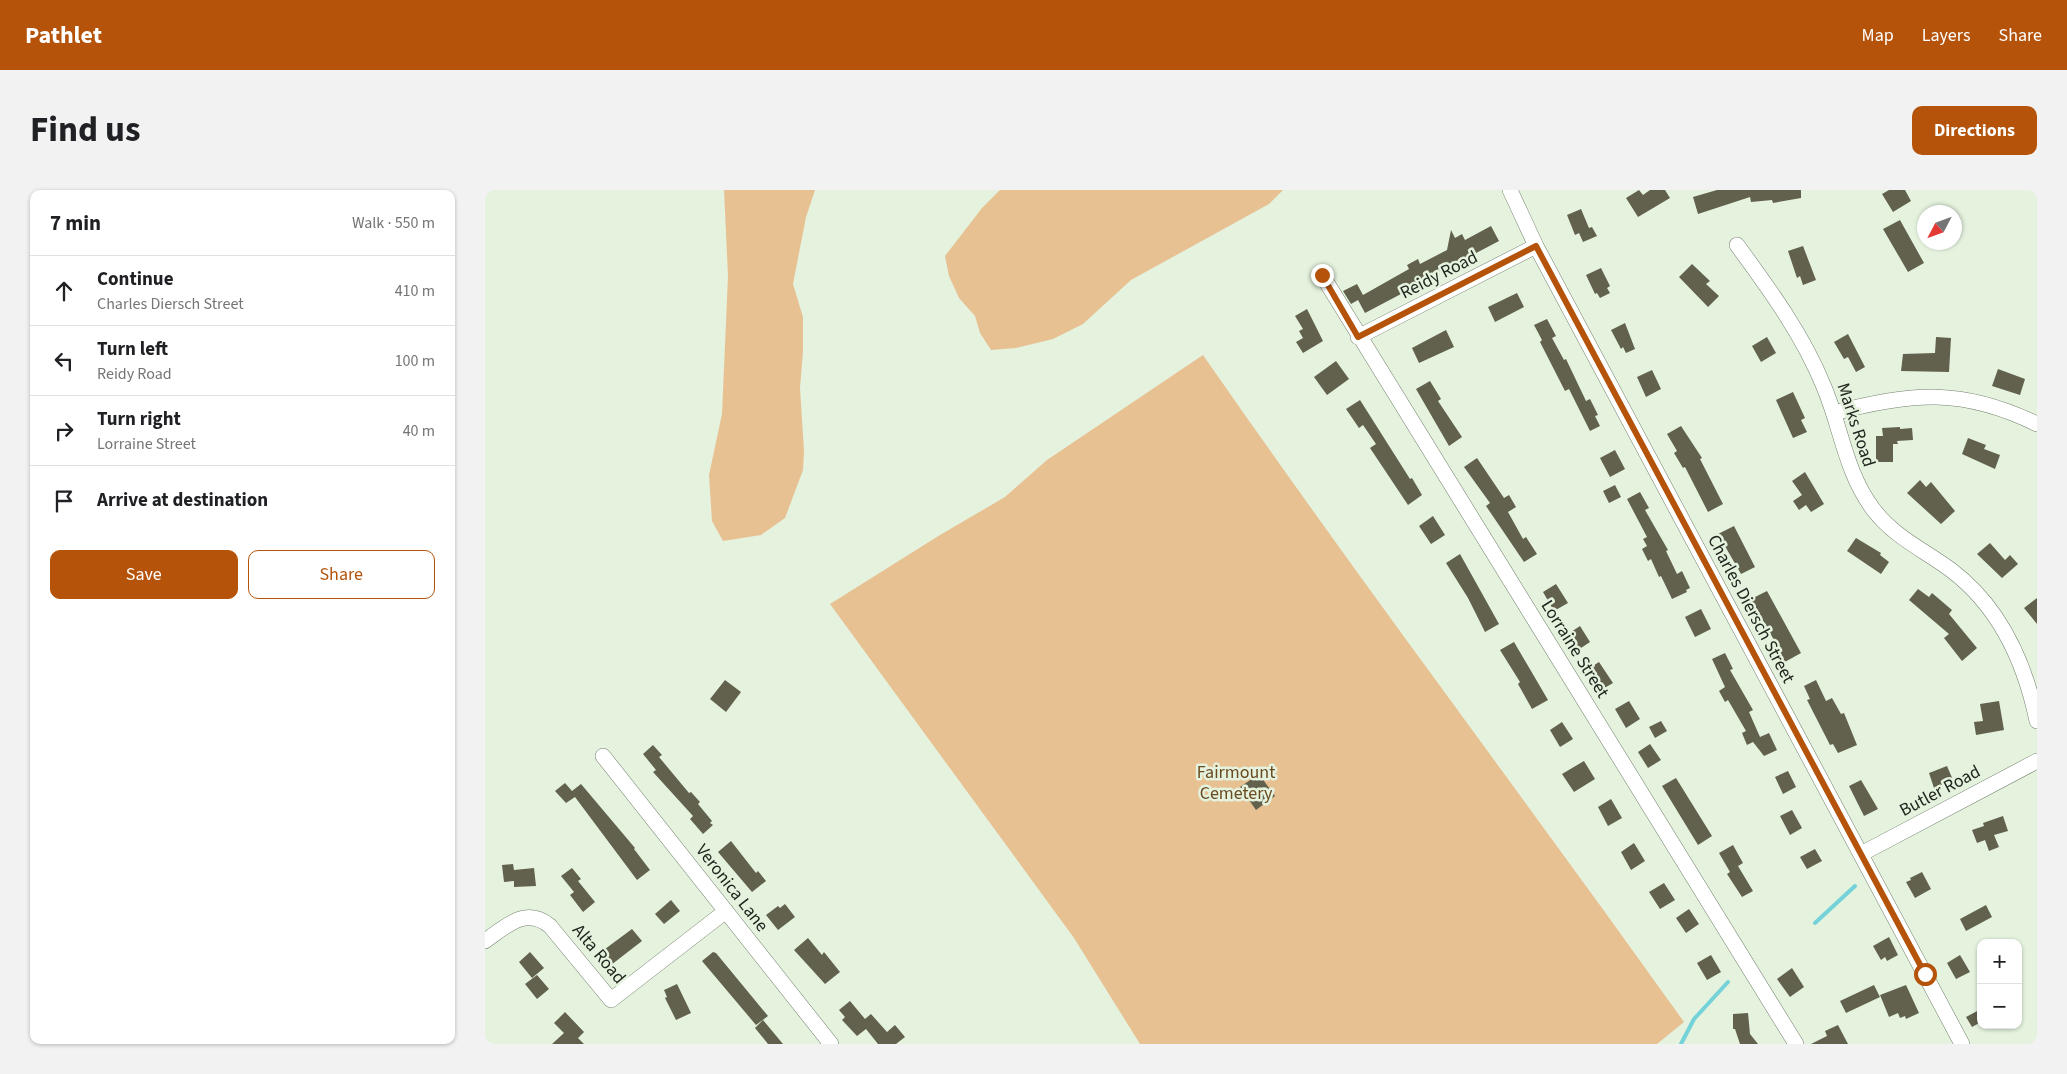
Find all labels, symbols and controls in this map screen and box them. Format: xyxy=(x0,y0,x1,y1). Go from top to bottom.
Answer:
text: Pathlet xyxy=(25,18,102,53)
text: Map xyxy=(1862,23,1894,48)
text: Layers xyxy=(1922,23,1971,48)
text: Share xyxy=(1999,23,2042,48)
text: Find us xyxy=(30,105,140,155)
button: Directions xyxy=(1912,106,2037,155)
north arrow xyxy=(1917,205,1962,250)
text: 7 min xyxy=(50,208,101,238)
text: Walk · 550 m xyxy=(352,212,435,234)
street label: Reidy Road xyxy=(1396,245,1482,305)
route end xyxy=(1311,264,1334,287)
text: Continue xyxy=(97,266,174,293)
icon: ahead xyxy=(50,277,78,305)
text: 410 m xyxy=(395,280,435,302)
text: Charles Diersch Street xyxy=(97,293,244,315)
text: Turn left xyxy=(97,336,168,363)
icon: left xyxy=(50,347,78,375)
text: 100 m xyxy=(395,350,435,372)
text: Reidy Road xyxy=(97,363,172,385)
street label: Marks Road xyxy=(1831,380,1881,470)
text: Turn right xyxy=(97,406,181,433)
icon: right xyxy=(50,417,78,445)
text: 40 m xyxy=(403,420,435,442)
text: Lorraine Street xyxy=(97,433,196,455)
icon: arrive xyxy=(50,487,78,515)
text: Arrive at destination xyxy=(97,487,268,514)
street label: Charles Diersch Street xyxy=(1701,530,1801,688)
button: Save xyxy=(50,550,238,599)
button: Share xyxy=(248,550,435,599)
street label: Lorraine Street xyxy=(1535,595,1615,703)
street label: Butler Road xyxy=(1895,759,1985,823)
park label: Fairmount Cemetery xyxy=(1197,760,1275,806)
street label: Veronica Lane xyxy=(690,839,774,937)
street label: Alta Road xyxy=(566,919,632,989)
map controls xyxy=(1977,939,2022,1029)
button: + xyxy=(1977,939,2022,984)
route start xyxy=(1914,963,1937,986)
button: − xyxy=(1977,984,2022,1029)

